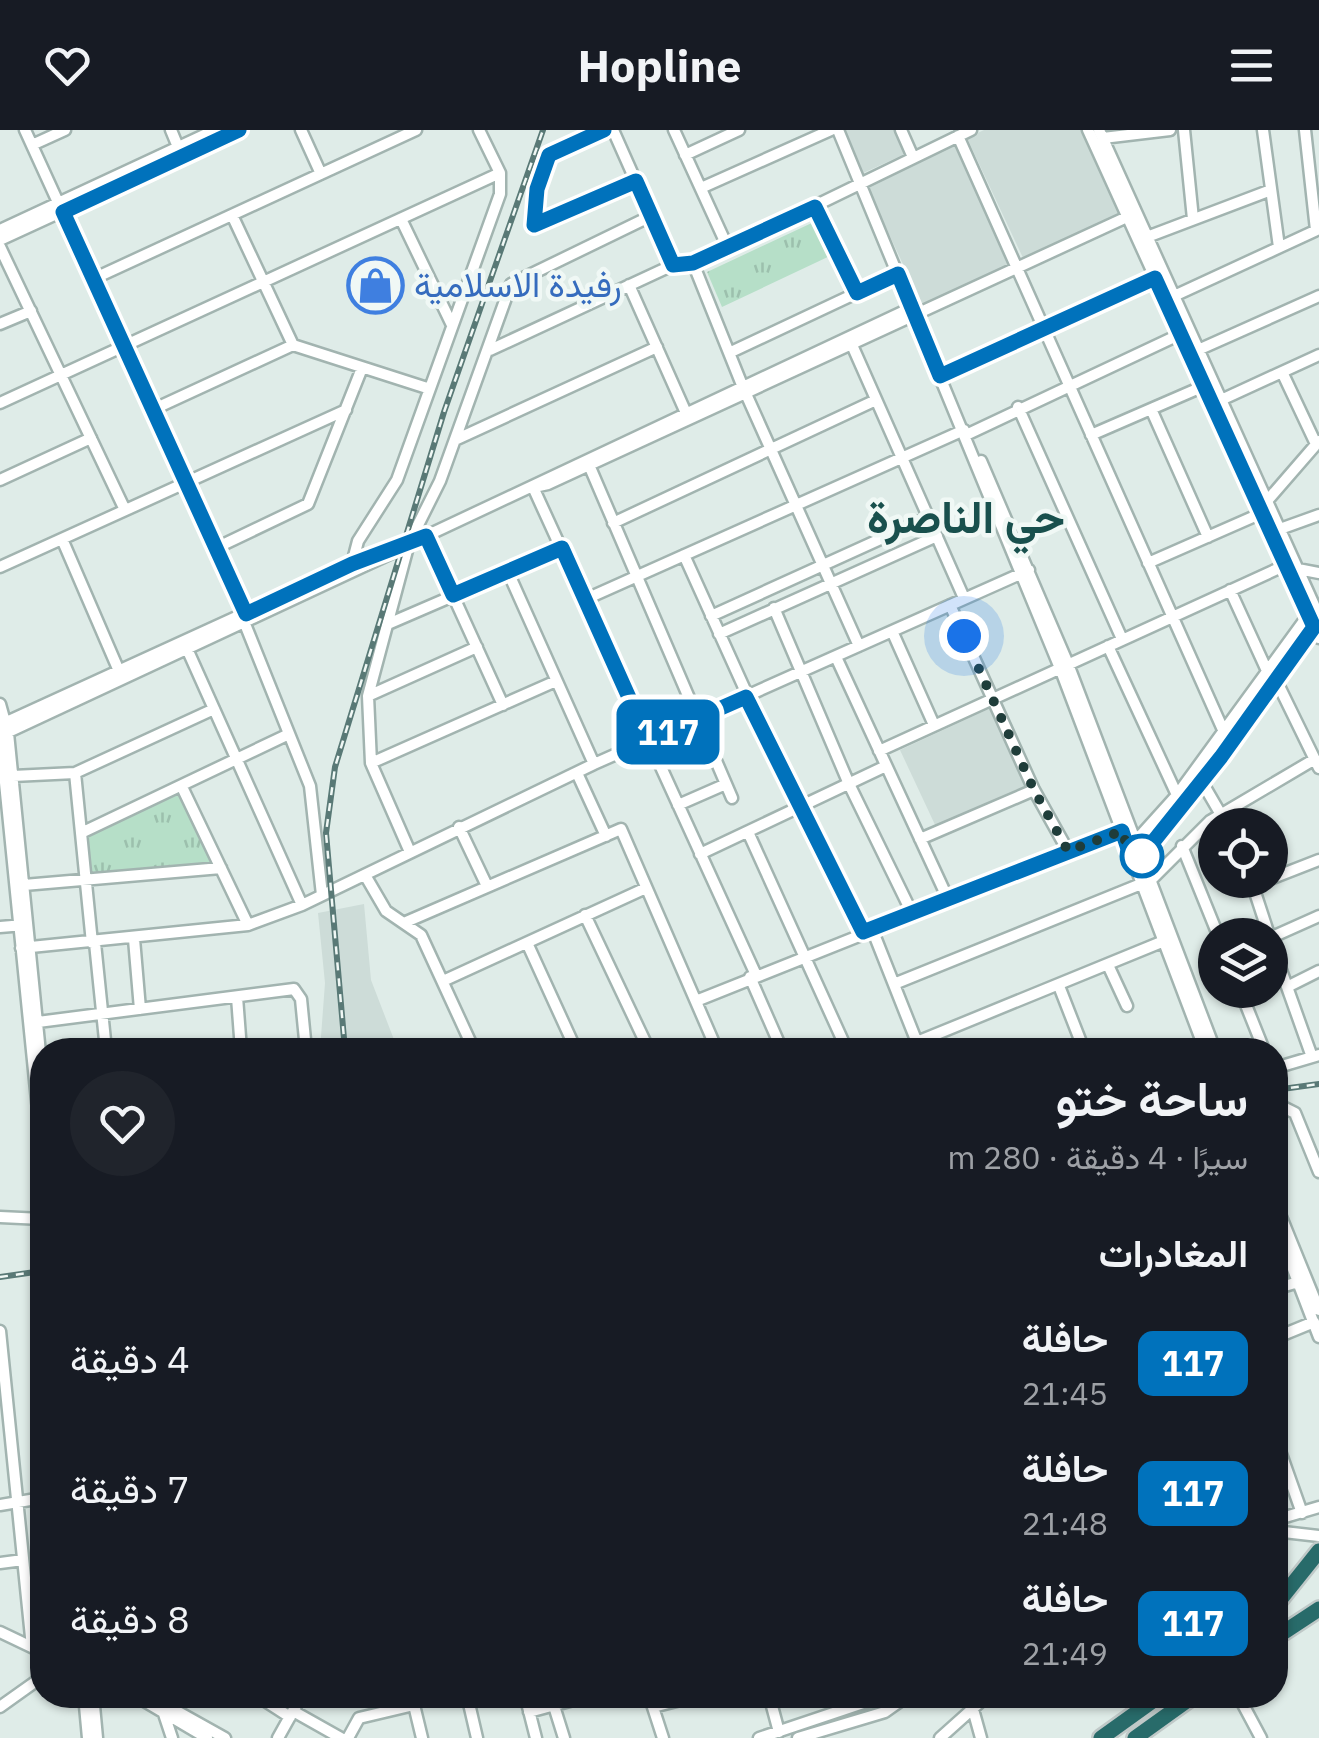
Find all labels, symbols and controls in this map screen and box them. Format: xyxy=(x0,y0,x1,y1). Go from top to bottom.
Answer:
text: Hopline xyxy=(578,36,741,94)
icon: heart xyxy=(40,38,95,93)
icon: menu xyxy=(1224,38,1279,93)
shop icon: رفيدة الاسلامية xyxy=(345,255,405,315)
place label: رفيدة الاسلامية xyxy=(414,261,622,307)
district label: حي الناصرة xyxy=(867,487,1065,554)
your location xyxy=(939,611,989,661)
line badge: 117 xyxy=(610,700,726,764)
text: 117 xyxy=(636,709,700,755)
map controls xyxy=(1198,808,1288,1008)
button: locate xyxy=(1198,808,1288,898)
unlabelled marker xyxy=(1121,835,1163,877)
button: layers xyxy=(1198,918,1288,1008)
text: ساحة ختو xyxy=(1056,1067,1248,1129)
button: heart xyxy=(70,1071,175,1176)
text: سيرًا · 4 دقيقة · 280 m xyxy=(947,1136,1248,1178)
text: المغادرات xyxy=(1099,1228,1248,1277)
text: حافلة xyxy=(1022,1313,1108,1362)
text: 4 دقيقة xyxy=(70,1334,190,1383)
text: 117 xyxy=(1161,1340,1225,1386)
text: 21:45 xyxy=(1022,1372,1108,1414)
text: حافلة xyxy=(1022,1443,1108,1492)
text: 7 دقيقة xyxy=(70,1464,190,1513)
text: 117 xyxy=(1161,1470,1225,1516)
text: 21:48 xyxy=(1022,1502,1108,1544)
text: حافلة xyxy=(1022,1573,1108,1622)
text: 8 دقيقة xyxy=(70,1594,190,1643)
text: 117 xyxy=(1161,1600,1225,1646)
text: 21:49 xyxy=(1022,1632,1108,1674)

